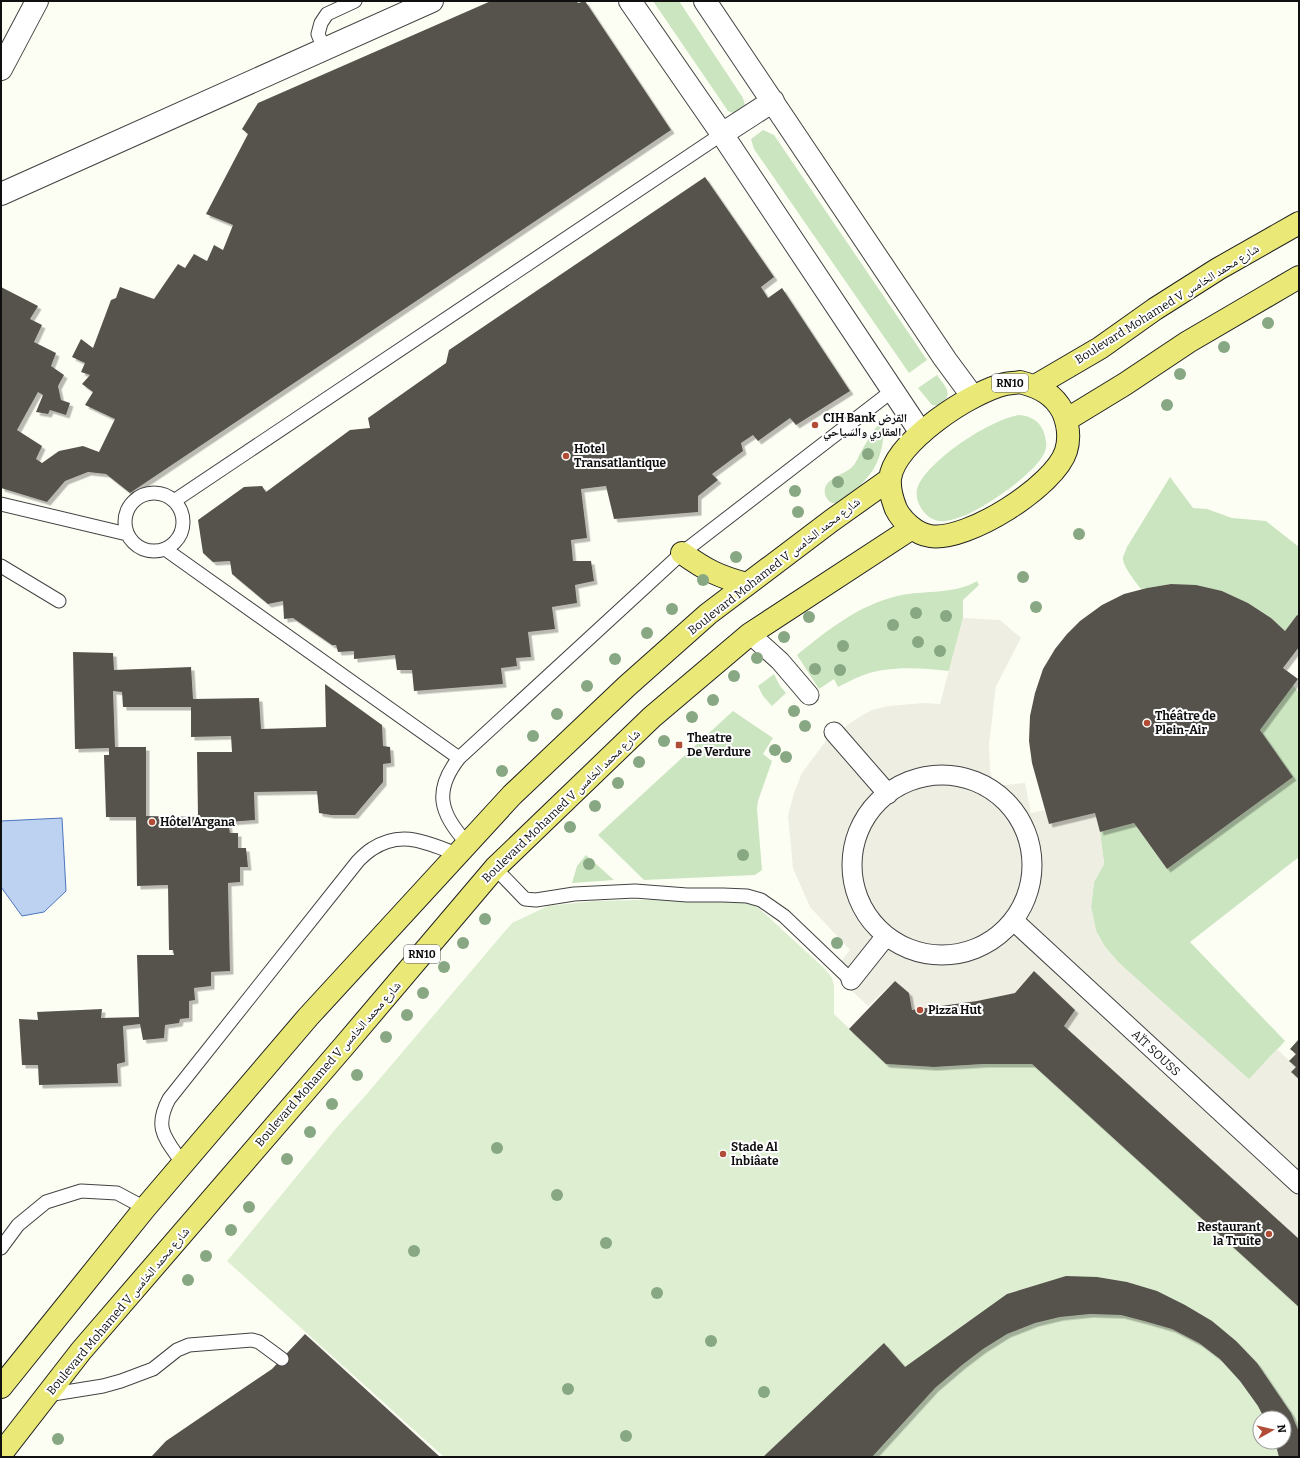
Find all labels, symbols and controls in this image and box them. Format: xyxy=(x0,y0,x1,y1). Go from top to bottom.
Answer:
street label: Boulevard Mohamed V شارع محمد الخامس xyxy=(1072,241,1262,368)
road number: RN10 xyxy=(992,374,1028,392)
place label: CIH Bank القرض العقاري والسياحي xyxy=(823,411,907,442)
marker: CIH Bank القرض العقاري والسياحي xyxy=(810,420,820,430)
place label: Hotel Transatlantique xyxy=(574,442,667,470)
marker: Hotel Transatlantique xyxy=(561,451,571,461)
street label: Boulevard Mohamed V شارع محمد الخامس xyxy=(685,494,863,638)
place label: Théâtre de Plein-Air xyxy=(1155,709,1216,737)
marker: Théâtre de Plein-Air xyxy=(1142,718,1152,728)
street label: Boulevard Mohamed V شارع محمد الخامس xyxy=(479,726,644,886)
place label: Theatre De Verdure xyxy=(687,731,751,759)
marker: Theatre De Verdure xyxy=(674,740,684,750)
place label: Hôtel Argana xyxy=(160,815,235,829)
marker: Hôtel Argana xyxy=(147,817,157,827)
road number: RN10 xyxy=(404,945,440,963)
street label: Boulevard Mohamed V شارع محمد الخامس xyxy=(252,978,404,1150)
place label: Pizza Hut xyxy=(928,1003,982,1017)
marker: Pizza Hut xyxy=(915,1005,925,1015)
street label: AÏT SOUSS xyxy=(1129,1026,1184,1079)
place label: Stade Al Inbiâate xyxy=(731,1140,779,1168)
marker: Stade Al Inbiâate xyxy=(718,1149,728,1159)
place label: Restaurant la Truite xyxy=(1197,1220,1261,1248)
street label: Boulevard Mohamed V شارع محمد الخامس xyxy=(44,1224,193,1398)
marker: Restaurant la Truite xyxy=(1264,1229,1274,1239)
north arrow xyxy=(1252,1410,1292,1450)
text: N xyxy=(1274,1424,1289,1434)

